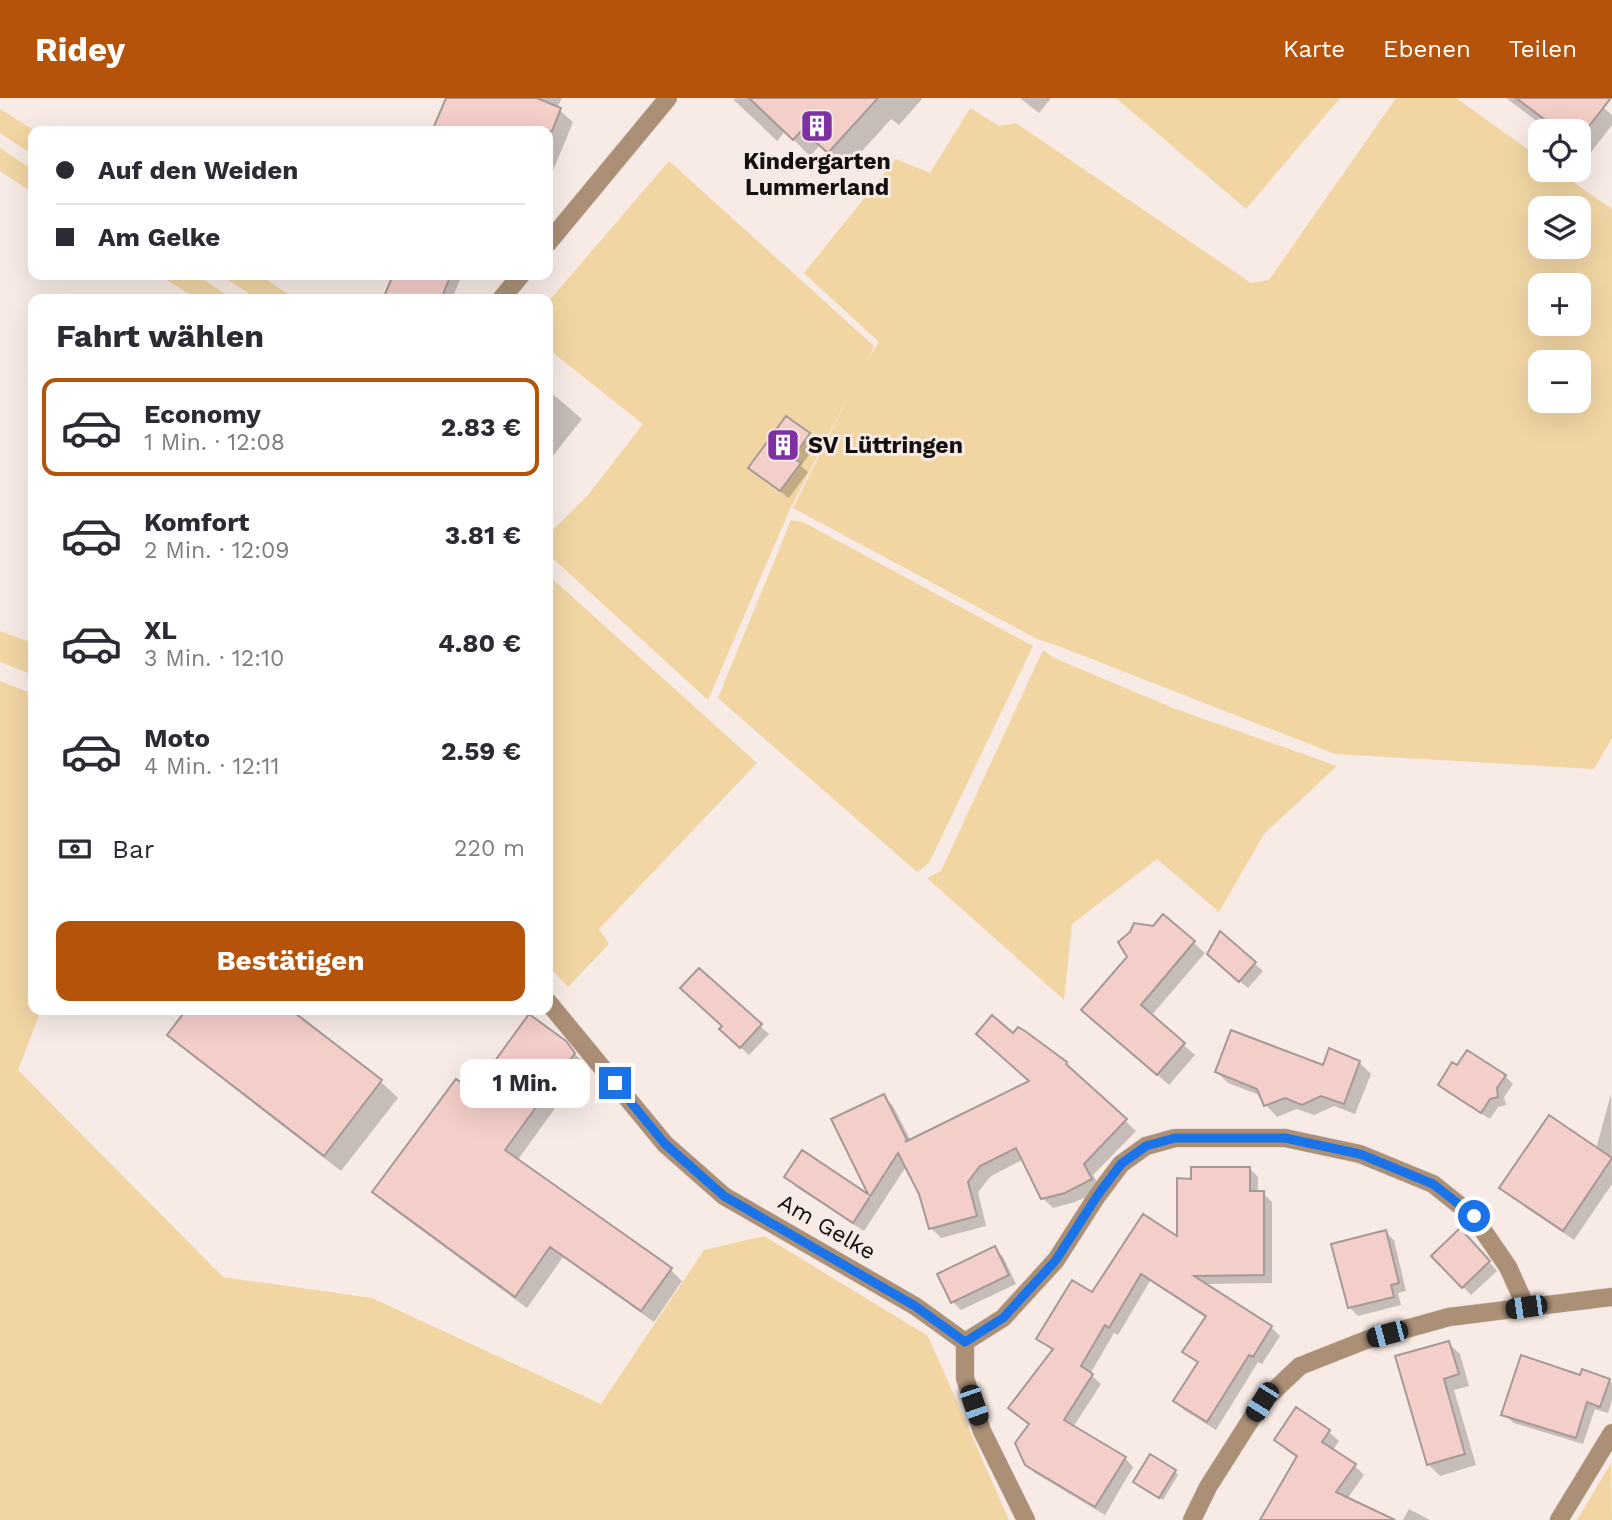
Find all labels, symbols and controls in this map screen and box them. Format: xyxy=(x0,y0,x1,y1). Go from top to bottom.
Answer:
text: Ridey xyxy=(35,30,125,69)
text: Karte xyxy=(1283,35,1345,63)
text: Ebenen xyxy=(1383,35,1471,63)
text: Teilen xyxy=(1509,35,1577,63)
building icon: Kindergarten Lummerland xyxy=(798,107,836,145)
map controls xyxy=(1528,119,1591,413)
button: locate xyxy=(1528,119,1591,182)
place label: Kindergarten Lummerland xyxy=(743,148,891,201)
text: Auf den Weiden xyxy=(98,155,299,185)
button: layers xyxy=(1528,196,1591,259)
text: Am Gelke xyxy=(98,222,220,252)
button: + xyxy=(1528,273,1591,336)
text: Fahrt wählen xyxy=(56,317,264,355)
button: − xyxy=(1528,350,1591,413)
icon: car xyxy=(60,396,123,459)
text: Economy xyxy=(144,399,261,429)
text: 2.83 € xyxy=(441,412,521,442)
building icon: SV Lüttringen xyxy=(764,426,802,464)
text: 1 Min. · 12:08 xyxy=(144,429,285,456)
place label: SV Lüttringen xyxy=(808,432,963,459)
icon: car xyxy=(60,504,123,567)
text: Komfort xyxy=(144,507,249,537)
text: 3.81 € xyxy=(445,520,521,550)
text: 2 Min. · 12:09 xyxy=(144,537,289,564)
icon: car xyxy=(60,612,123,675)
text: XL xyxy=(144,615,177,645)
text: 4.80 € xyxy=(438,628,521,658)
text: 3 Min. · 12:10 xyxy=(144,645,284,672)
icon: car xyxy=(60,720,123,783)
text: Moto xyxy=(144,723,210,753)
text: 2.59 € xyxy=(441,736,521,766)
text: 4 Min. · 12:11 xyxy=(144,753,280,780)
icon: cash xyxy=(56,830,94,868)
text: Bar xyxy=(112,834,154,864)
text: 220 m xyxy=(454,835,525,862)
button: Bestätigen xyxy=(56,921,525,1001)
callout: 1 Min. xyxy=(461,1058,590,1108)
route end xyxy=(599,1067,631,1099)
text: 1 Min. xyxy=(492,1070,558,1097)
street label: Am Gelke xyxy=(774,1188,880,1266)
route start xyxy=(1458,1200,1490,1232)
car xyxy=(1504,1294,1549,1320)
car xyxy=(1364,1318,1411,1350)
car xyxy=(1242,1379,1283,1425)
car xyxy=(958,1382,991,1428)

